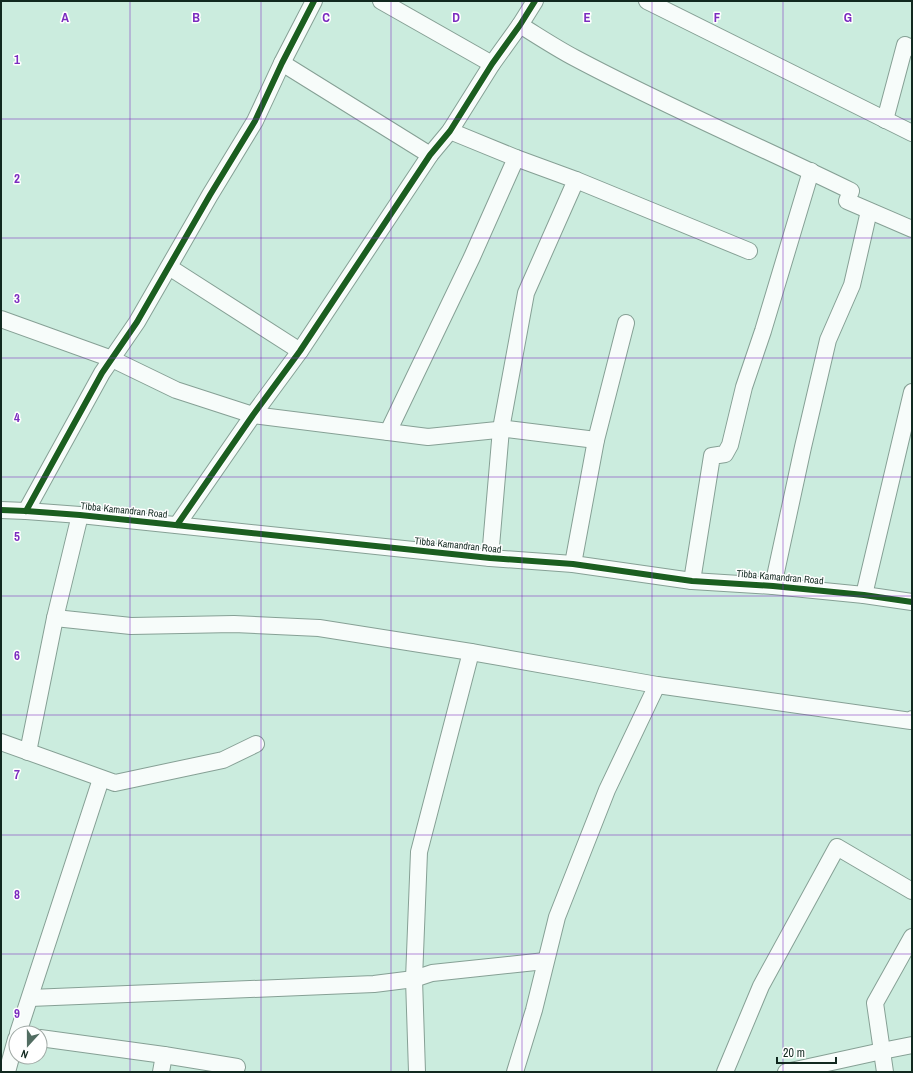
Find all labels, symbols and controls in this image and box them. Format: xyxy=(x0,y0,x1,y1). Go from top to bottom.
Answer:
text: A xyxy=(61,9,69,26)
text: B xyxy=(192,9,200,26)
text: C xyxy=(322,9,330,26)
text: D xyxy=(452,9,460,26)
text: E xyxy=(583,9,591,26)
text: F xyxy=(714,9,721,26)
text: G xyxy=(844,9,852,26)
text: 1 xyxy=(14,51,20,68)
text: 2 xyxy=(14,170,20,187)
text: 3 xyxy=(14,290,20,307)
text: 4 xyxy=(14,409,20,426)
street label: Tibba Kamandran Road xyxy=(80,499,168,521)
text: 5 xyxy=(14,528,20,545)
street label: Tibba Kamandran Road xyxy=(414,534,502,556)
street label: Tibba Kamandran Road xyxy=(736,567,824,587)
text: 6 xyxy=(14,647,20,664)
text: 7 xyxy=(14,766,20,783)
text: 8 xyxy=(14,886,20,903)
text: 9 xyxy=(14,1005,20,1022)
north arrow xyxy=(8,1025,48,1065)
scale bar xyxy=(777,1039,836,1065)
text: 20 m xyxy=(783,1045,805,1061)
text: N xyxy=(19,1047,30,1062)

